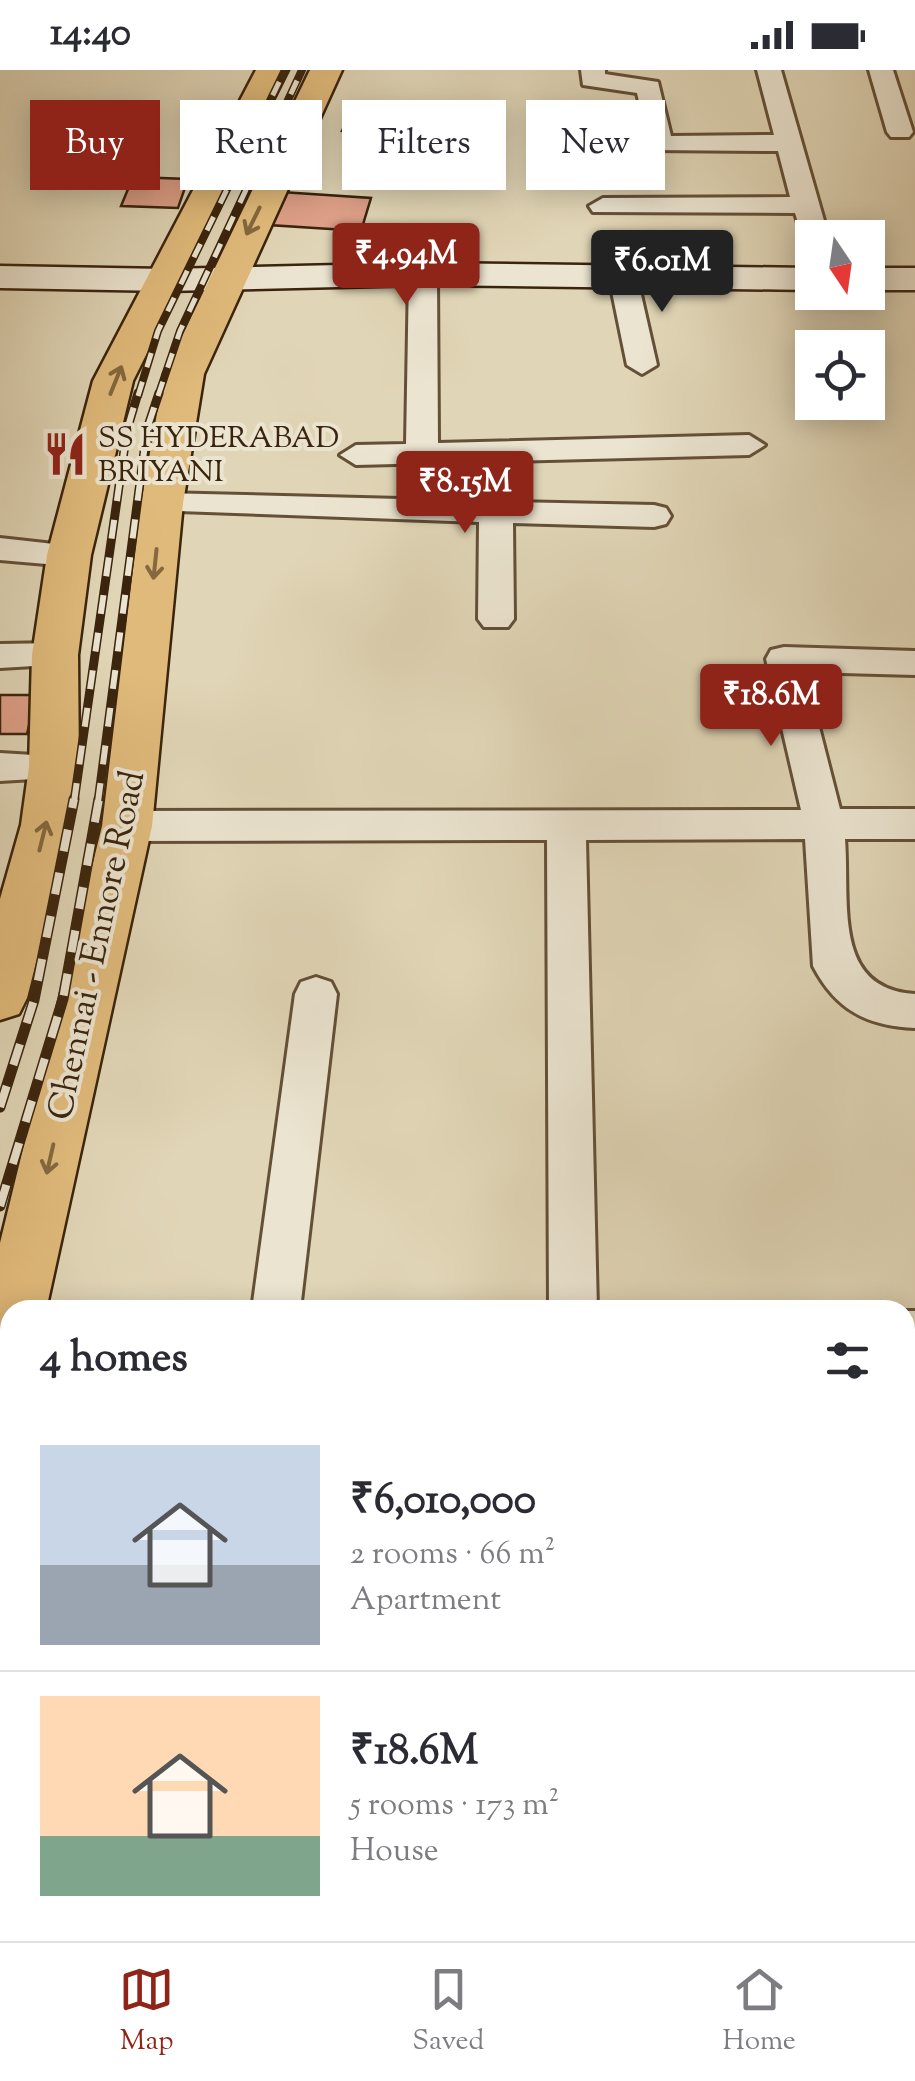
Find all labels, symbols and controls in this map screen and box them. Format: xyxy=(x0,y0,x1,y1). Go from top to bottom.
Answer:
text: 14:40 xyxy=(50,8,131,62)
chip: Buy xyxy=(30,100,160,190)
chip: Rent xyxy=(180,100,322,190)
chip: Filters xyxy=(342,100,506,190)
chip: New xyxy=(526,100,665,190)
one-way arrow xyxy=(243,205,262,235)
north arrow xyxy=(795,220,885,310)
map controls xyxy=(795,220,885,420)
pin: ₹4.94M xyxy=(325,223,487,308)
pin: ₹6.01M xyxy=(581,230,743,315)
text: ₹4.94M xyxy=(355,232,457,278)
text: ₹6.01M xyxy=(613,239,711,285)
button: locate xyxy=(795,330,885,420)
one-way arrow xyxy=(108,365,126,396)
place label: SS HYDERABAD BRIYANI xyxy=(98,418,339,495)
restaurant icon: SS HYDERABAD BRIYANI xyxy=(41,430,89,478)
pin: ₹8.15M xyxy=(384,451,546,536)
text: ₹8.15M xyxy=(418,460,512,506)
one-way arrow xyxy=(146,547,165,579)
pin: ₹18.6M xyxy=(690,664,852,749)
text: ₹18.6M xyxy=(722,673,820,719)
street label: Chennai - Ennore Road xyxy=(36,766,160,1125)
one-way arrow xyxy=(35,821,53,853)
one-way arrow xyxy=(40,1142,58,1174)
text: 4 homes xyxy=(40,1330,188,1390)
icon: filters xyxy=(820,1333,875,1388)
text: ₹6,010,000 xyxy=(350,1472,536,1532)
icon: home xyxy=(120,1485,240,1605)
text: 2 rooms · 66 m² xyxy=(350,1532,555,1578)
text: Apartment xyxy=(350,1578,501,1624)
text: ₹18.6M xyxy=(350,1723,478,1783)
icon: home xyxy=(120,1736,240,1856)
text: 5 rooms · 173 m² xyxy=(350,1783,559,1829)
text: House xyxy=(350,1829,439,1875)
tab: Map xyxy=(119,1962,174,2062)
tab: Saved xyxy=(412,1962,484,2062)
tab: Home xyxy=(722,1962,796,2062)

